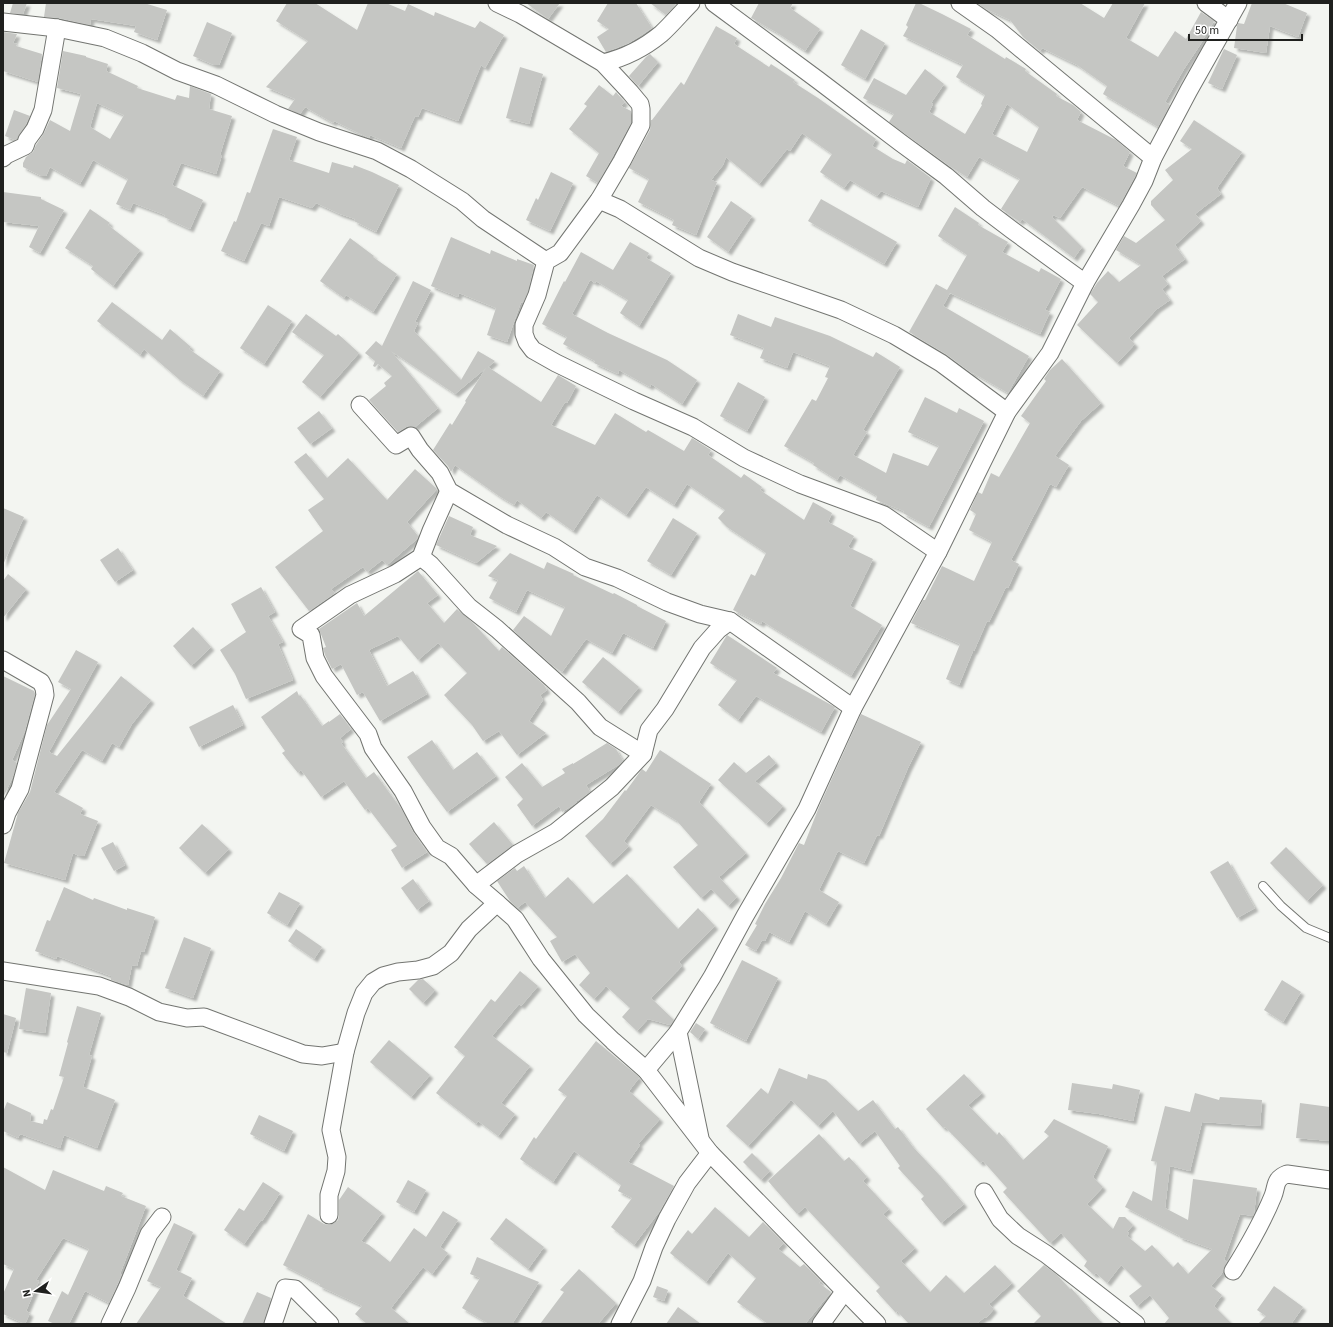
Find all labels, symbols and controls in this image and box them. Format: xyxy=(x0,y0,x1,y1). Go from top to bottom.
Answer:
scale bar xyxy=(1189,16,1302,42)
text: 50 m xyxy=(1195,22,1219,39)
north arrow xyxy=(16,1271,56,1311)
text: N xyxy=(19,1288,35,1298)

